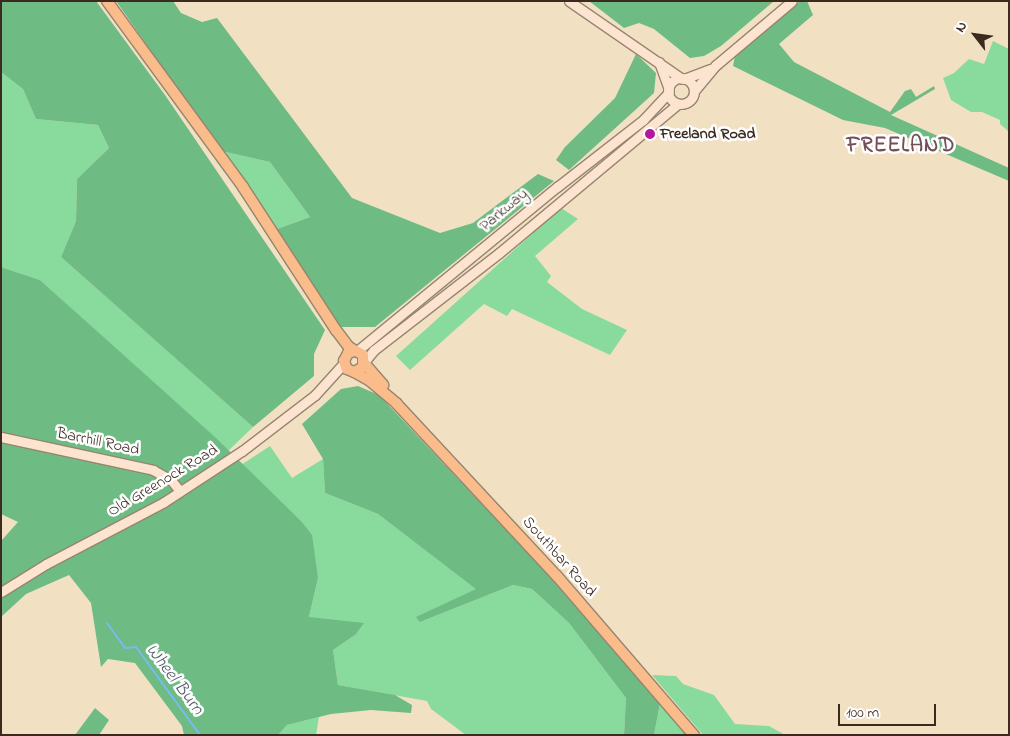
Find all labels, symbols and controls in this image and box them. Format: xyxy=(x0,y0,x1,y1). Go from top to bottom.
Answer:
north arrow xyxy=(950,10,1000,60)
text: N xyxy=(950,18,973,37)
place label: Freeland Road xyxy=(660,124,755,144)
marker: Freeland Road xyxy=(644,128,656,140)
district label: FREELAND xyxy=(846,133,956,159)
street label: Parkway xyxy=(476,184,532,236)
street label: Barrhill Road xyxy=(55,424,141,460)
street label: Old Greenock Road xyxy=(105,441,221,521)
street label: Southbar Road xyxy=(518,513,600,601)
water label: Wheel Burn xyxy=(140,640,208,720)
scale bar xyxy=(840,694,938,726)
text: 100 m xyxy=(846,702,879,724)

